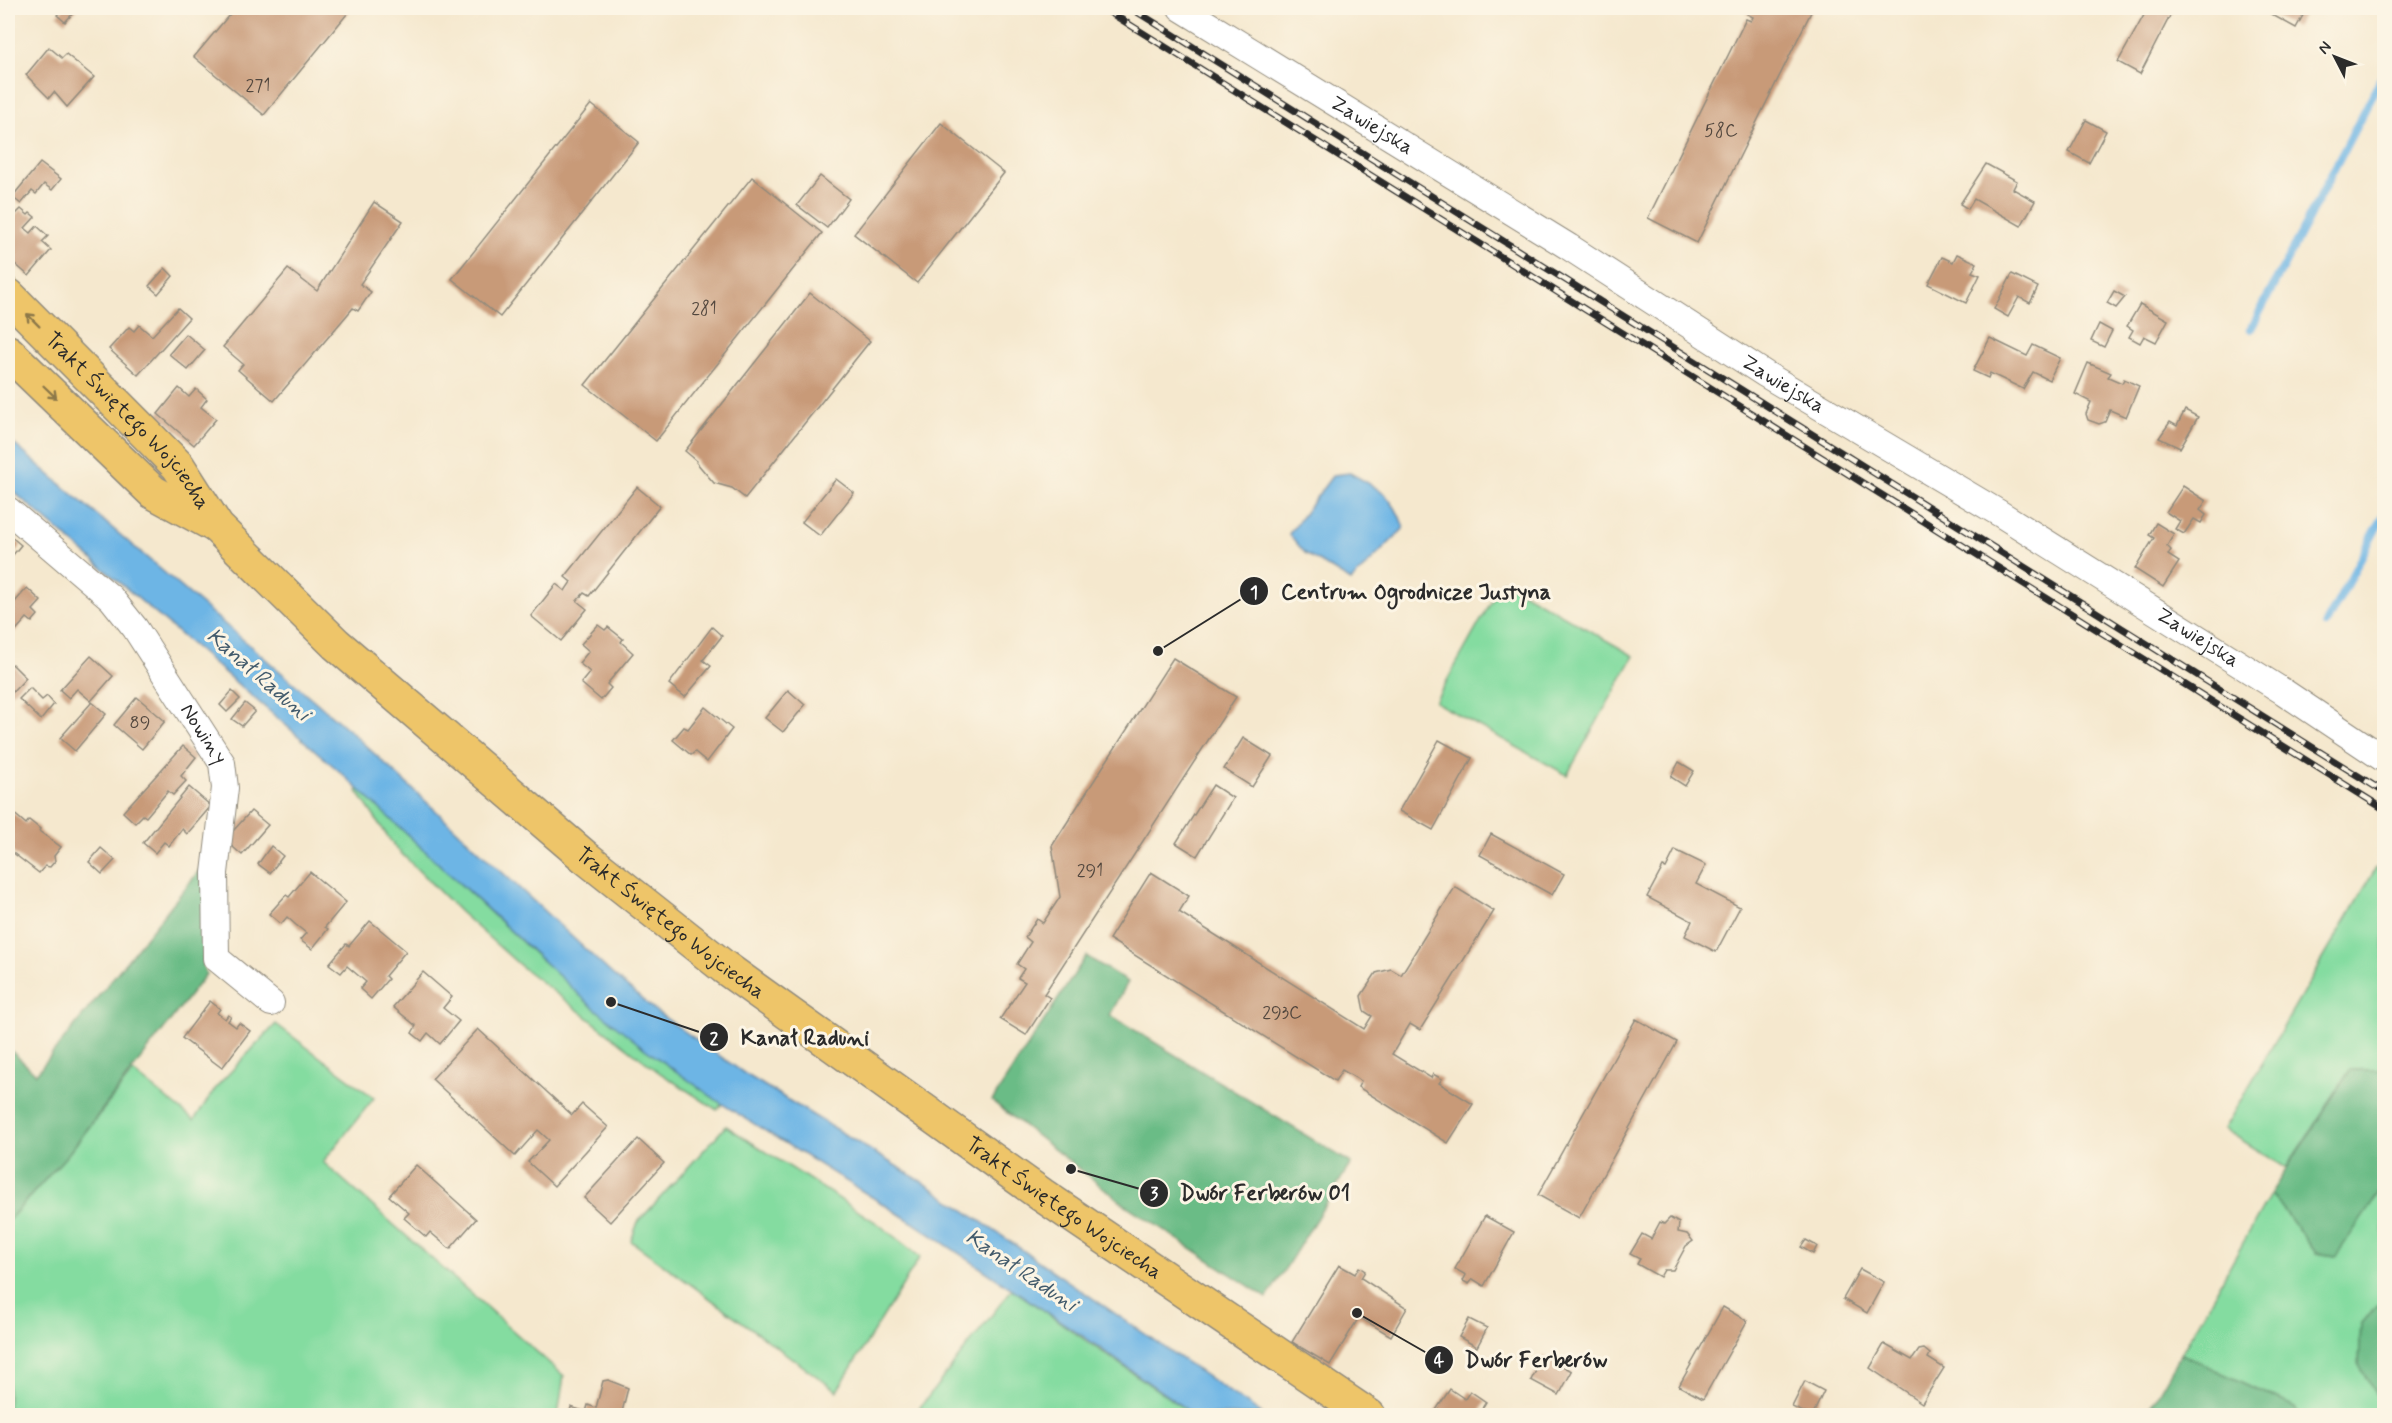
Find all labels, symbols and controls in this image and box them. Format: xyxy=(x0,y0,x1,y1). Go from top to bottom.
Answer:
north arrow xyxy=(2305,27,2365,87)
text: N xyxy=(2314,37,2336,59)
house number: 271 xyxy=(246,74,270,98)
street label: Zawiejska xyxy=(1325,89,1419,162)
house number: 58C xyxy=(1704,119,1738,143)
house number: 281 xyxy=(691,297,717,321)
one-way arrow xyxy=(26,313,40,328)
street label: Trakt Świętego Wojciecha xyxy=(39,326,216,515)
street label: Zawiejska xyxy=(1736,348,1830,420)
one-way arrow xyxy=(42,385,57,400)
callout: Centrum Ogrodnicze Justyna xyxy=(1239,571,1563,611)
text: Centrum Ogrodnicze Justyna xyxy=(1281,579,1551,610)
text: 1 xyxy=(1250,581,1258,605)
street label: Zawiejska xyxy=(2151,601,2244,674)
water label: Kanał Raduni xyxy=(200,622,318,730)
street label: Nowiny xyxy=(173,698,233,770)
house number: 89 xyxy=(130,711,150,735)
street label: Trakt Świętego Wojciecha xyxy=(569,841,771,1006)
house number: 291 xyxy=(1077,859,1103,883)
house number: 293C xyxy=(1262,1001,1302,1025)
callout: Kanał Raduni xyxy=(699,1017,881,1057)
text: Kanał Raduni xyxy=(741,1025,869,1053)
text: 2 xyxy=(710,1027,719,1051)
street label: Trakt Świętego Wojciecha xyxy=(960,1130,1167,1286)
callout: Dwór Ferberów 01 xyxy=(1139,1173,1361,1213)
text: Dwór Ferberów 01 xyxy=(1180,1180,1350,1208)
text: 3 xyxy=(1150,1182,1159,1206)
water label: Kanał Raduni xyxy=(960,1224,1084,1320)
callout: Dwór Ferberów xyxy=(1424,1340,1619,1380)
text: Dwór Ferberów xyxy=(1465,1347,1608,1375)
text: 4 xyxy=(1434,1349,1445,1373)

